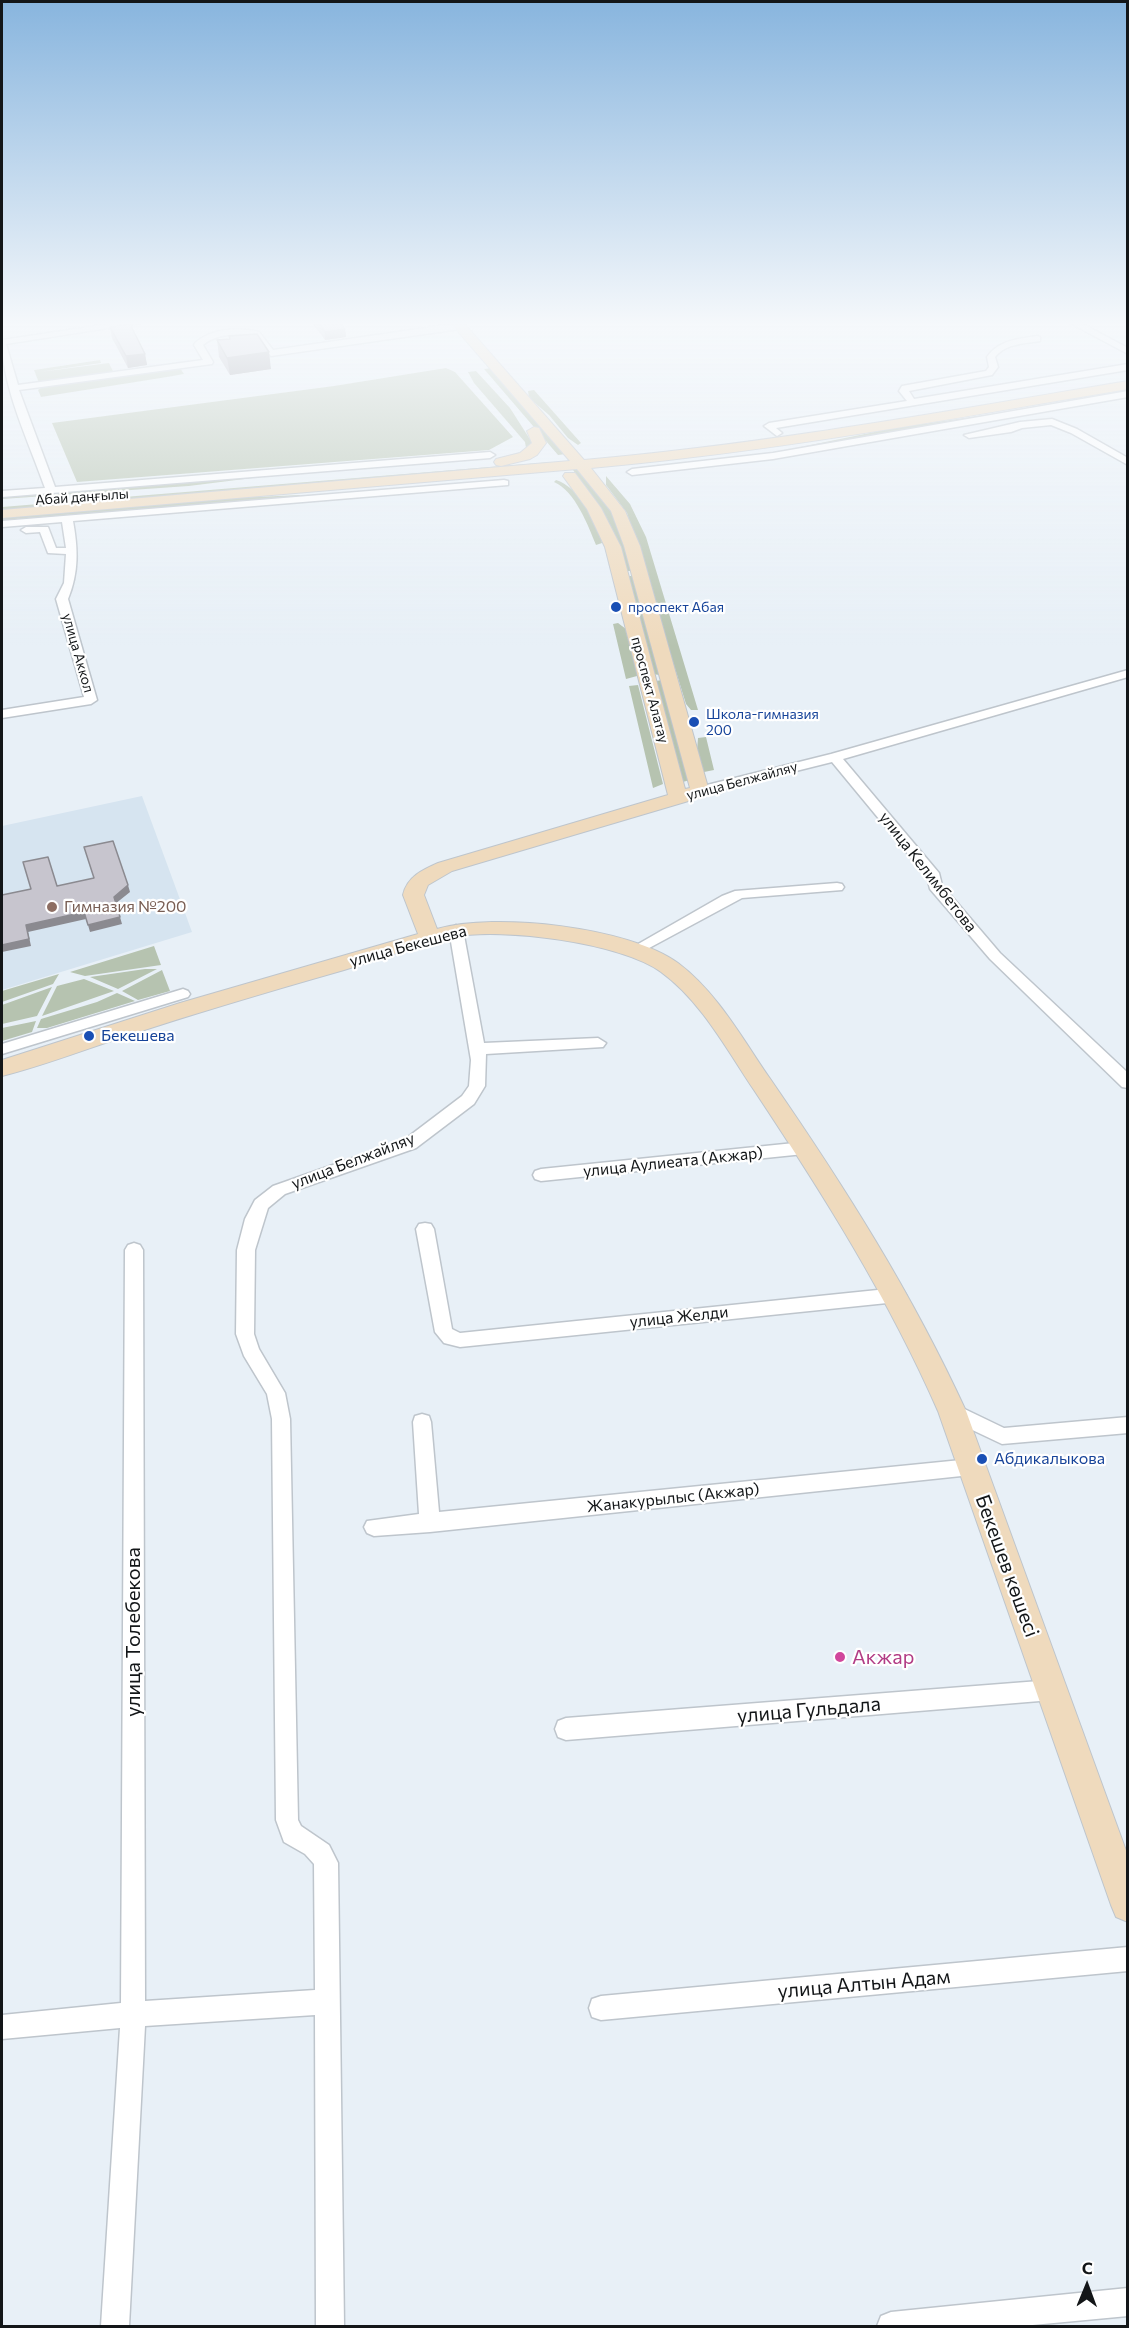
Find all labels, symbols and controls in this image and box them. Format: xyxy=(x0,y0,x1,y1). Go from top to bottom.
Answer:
street label: Абай даңғылы xyxy=(35,485,129,509)
place label: проспект Абая xyxy=(628,599,724,615)
marker: проспект Абая xyxy=(609,600,623,614)
street label: улица Аккол xyxy=(59,611,97,695)
street label: проспект Алатау xyxy=(628,635,672,745)
place label: Школа-гимназия 200 xyxy=(706,706,819,738)
marker: Школа-гимназия 200 xyxy=(687,715,701,729)
street label: улица Белжайляу xyxy=(685,758,799,804)
street label: улица Келимбетова xyxy=(875,808,981,936)
place label: Гимназия №200 xyxy=(64,897,187,917)
marker: Гимназия №200 xyxy=(45,900,59,914)
street label: улица Бекешева xyxy=(347,921,469,971)
place label: Бекешева xyxy=(101,1026,175,1046)
marker: Бекешева xyxy=(82,1029,96,1043)
street label: улица Белжайляу xyxy=(289,1129,417,1193)
street label: улица Аулиеата (Акжар) xyxy=(582,1143,764,1181)
street label: улица Желди xyxy=(629,1302,729,1332)
place label: Абдикалыкова xyxy=(994,1449,1105,1469)
marker: Абдикалыкова xyxy=(975,1452,989,1466)
street label: Жанакурылыс (Акжар) xyxy=(586,1479,760,1517)
street label: Бекешев көшесі xyxy=(970,1491,1044,1641)
street label: улица Толебекова xyxy=(121,1547,145,1717)
place label: Акжар xyxy=(852,1645,914,1669)
marker: Акжар xyxy=(833,1650,847,1664)
street label: улица Гульдала xyxy=(736,1692,882,1728)
street label: улица Алтын Адам xyxy=(777,1965,951,2003)
north arrow xyxy=(1057,2256,1117,2316)
text: С xyxy=(1082,2258,1093,2277)

